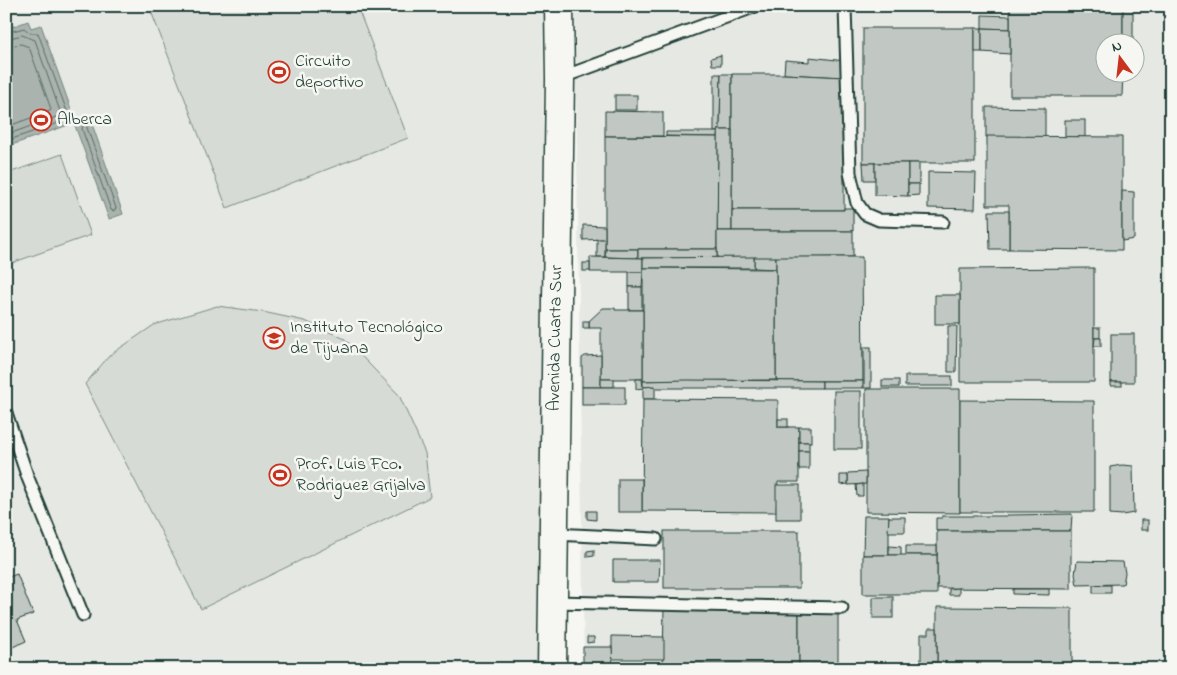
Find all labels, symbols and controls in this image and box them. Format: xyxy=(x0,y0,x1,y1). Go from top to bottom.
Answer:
north arrow xyxy=(1094,32,1144,82)
text: N xyxy=(1110,36,1124,58)
place label: Circuito deportivo xyxy=(295,49,364,96)
sports icon: Circuito deportivo xyxy=(267,60,291,84)
place label: Alberca xyxy=(57,107,112,133)
sports icon: Alberca xyxy=(29,108,53,132)
street label: Avenida Cuarta Sur xyxy=(542,264,570,411)
place label: Instituto Tecnológico de Tijuana xyxy=(290,315,443,362)
school or university icon: Instituto Tecnológico de Tijuana xyxy=(262,326,286,350)
place label: Prof. Luis Fco. Rodriguez Grijalva xyxy=(296,452,426,500)
sports icon: Prof. Luis Fco. Rodriguez Grijalva xyxy=(268,463,292,487)

